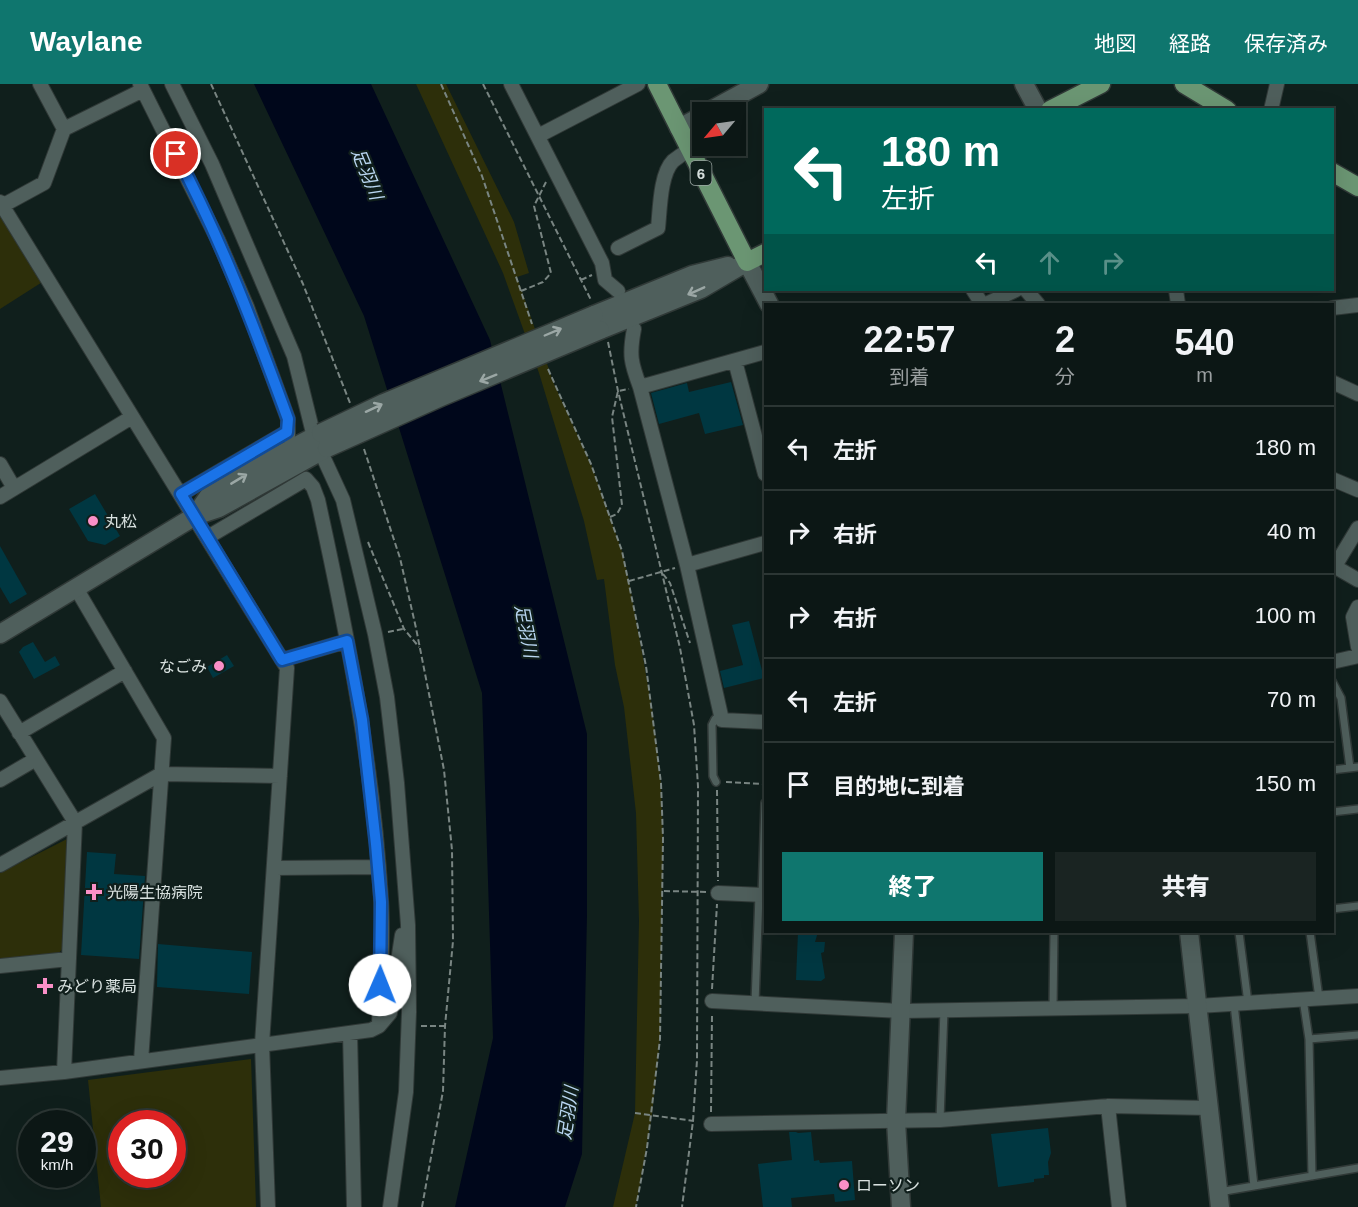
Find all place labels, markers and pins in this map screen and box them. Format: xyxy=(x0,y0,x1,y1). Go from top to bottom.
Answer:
pin xyxy=(150,128,201,179)
place label: 丸松 xyxy=(105,513,137,530)
marker: 丸松 xyxy=(86,514,100,528)
place label: なごみ xyxy=(159,658,207,675)
marker: なごみ xyxy=(212,659,226,673)
marker: 光陽生協病院 xyxy=(85,883,103,901)
place label: 光陽生協病院 xyxy=(107,884,203,901)
place label: みどり薬局 xyxy=(57,978,137,995)
marker: みどり薬局 xyxy=(38,979,52,993)
place label: ローソン xyxy=(856,1177,920,1194)
marker: ローソン xyxy=(837,1178,851,1192)

